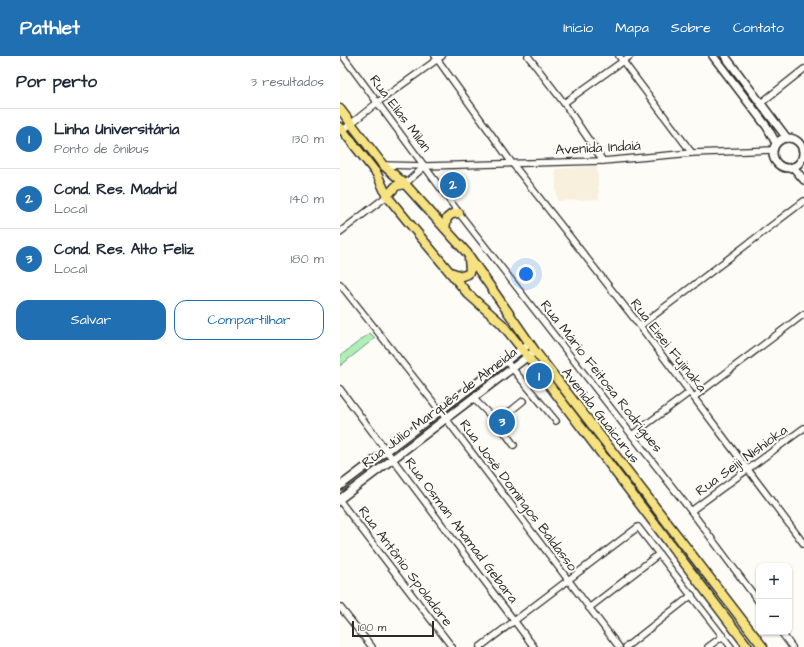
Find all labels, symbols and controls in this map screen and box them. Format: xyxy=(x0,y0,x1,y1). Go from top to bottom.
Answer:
text: Pathlet xyxy=(20,15,80,42)
text: Início xyxy=(563,18,593,38)
text: Mapa xyxy=(615,18,649,38)
text: Sobre xyxy=(671,18,711,38)
text: Contato xyxy=(733,18,784,38)
text: Por perto xyxy=(16,70,97,94)
street label: Rua Elías Milan xyxy=(364,71,436,156)
text: 3 resultados xyxy=(250,73,324,91)
text: Linha Universitária xyxy=(54,119,179,140)
text: 1 xyxy=(28,130,30,148)
text: 130 m xyxy=(292,130,324,148)
street label: Avenida Indaiá xyxy=(555,136,641,160)
text: Ponto de ônibus xyxy=(54,140,149,158)
pin: 2 xyxy=(440,170,466,200)
text: Cond. Res. Madrid xyxy=(54,179,177,200)
text: 2 xyxy=(25,190,33,208)
text: 140 m xyxy=(290,190,324,208)
text: Local xyxy=(54,200,87,218)
text: Cond. Res. Alto Feliz xyxy=(54,239,194,260)
text: 3 xyxy=(26,250,32,268)
text: 180 m xyxy=(290,250,324,268)
text: Local xyxy=(54,260,87,278)
your location xyxy=(516,264,536,284)
street label: Rua Eisei Fujinaka xyxy=(625,295,711,397)
street label: Rua Mário Feitosa Rodrigues xyxy=(535,296,667,457)
button: Salvar xyxy=(16,300,166,340)
button: Compartilhar xyxy=(174,300,324,340)
street label: Rua Júlio Marquês de Almeida xyxy=(358,343,521,473)
pin: 1 xyxy=(526,361,552,391)
street label: Avenida Guaicurus xyxy=(556,363,644,468)
pin: 3 xyxy=(489,407,515,437)
street label: Rua José Domingos Baldasso xyxy=(454,416,582,576)
street label: Rua Seiji Nishioka xyxy=(691,421,792,501)
street label: Rua Osman Ahamad Gebara xyxy=(400,454,523,608)
street label: Rua Antônio Spoladore xyxy=(353,502,457,631)
map controls xyxy=(756,563,792,635)
button: + xyxy=(756,563,792,599)
button: − xyxy=(756,599,792,635)
scale bar xyxy=(352,619,434,638)
text: 100 m xyxy=(358,620,386,635)

